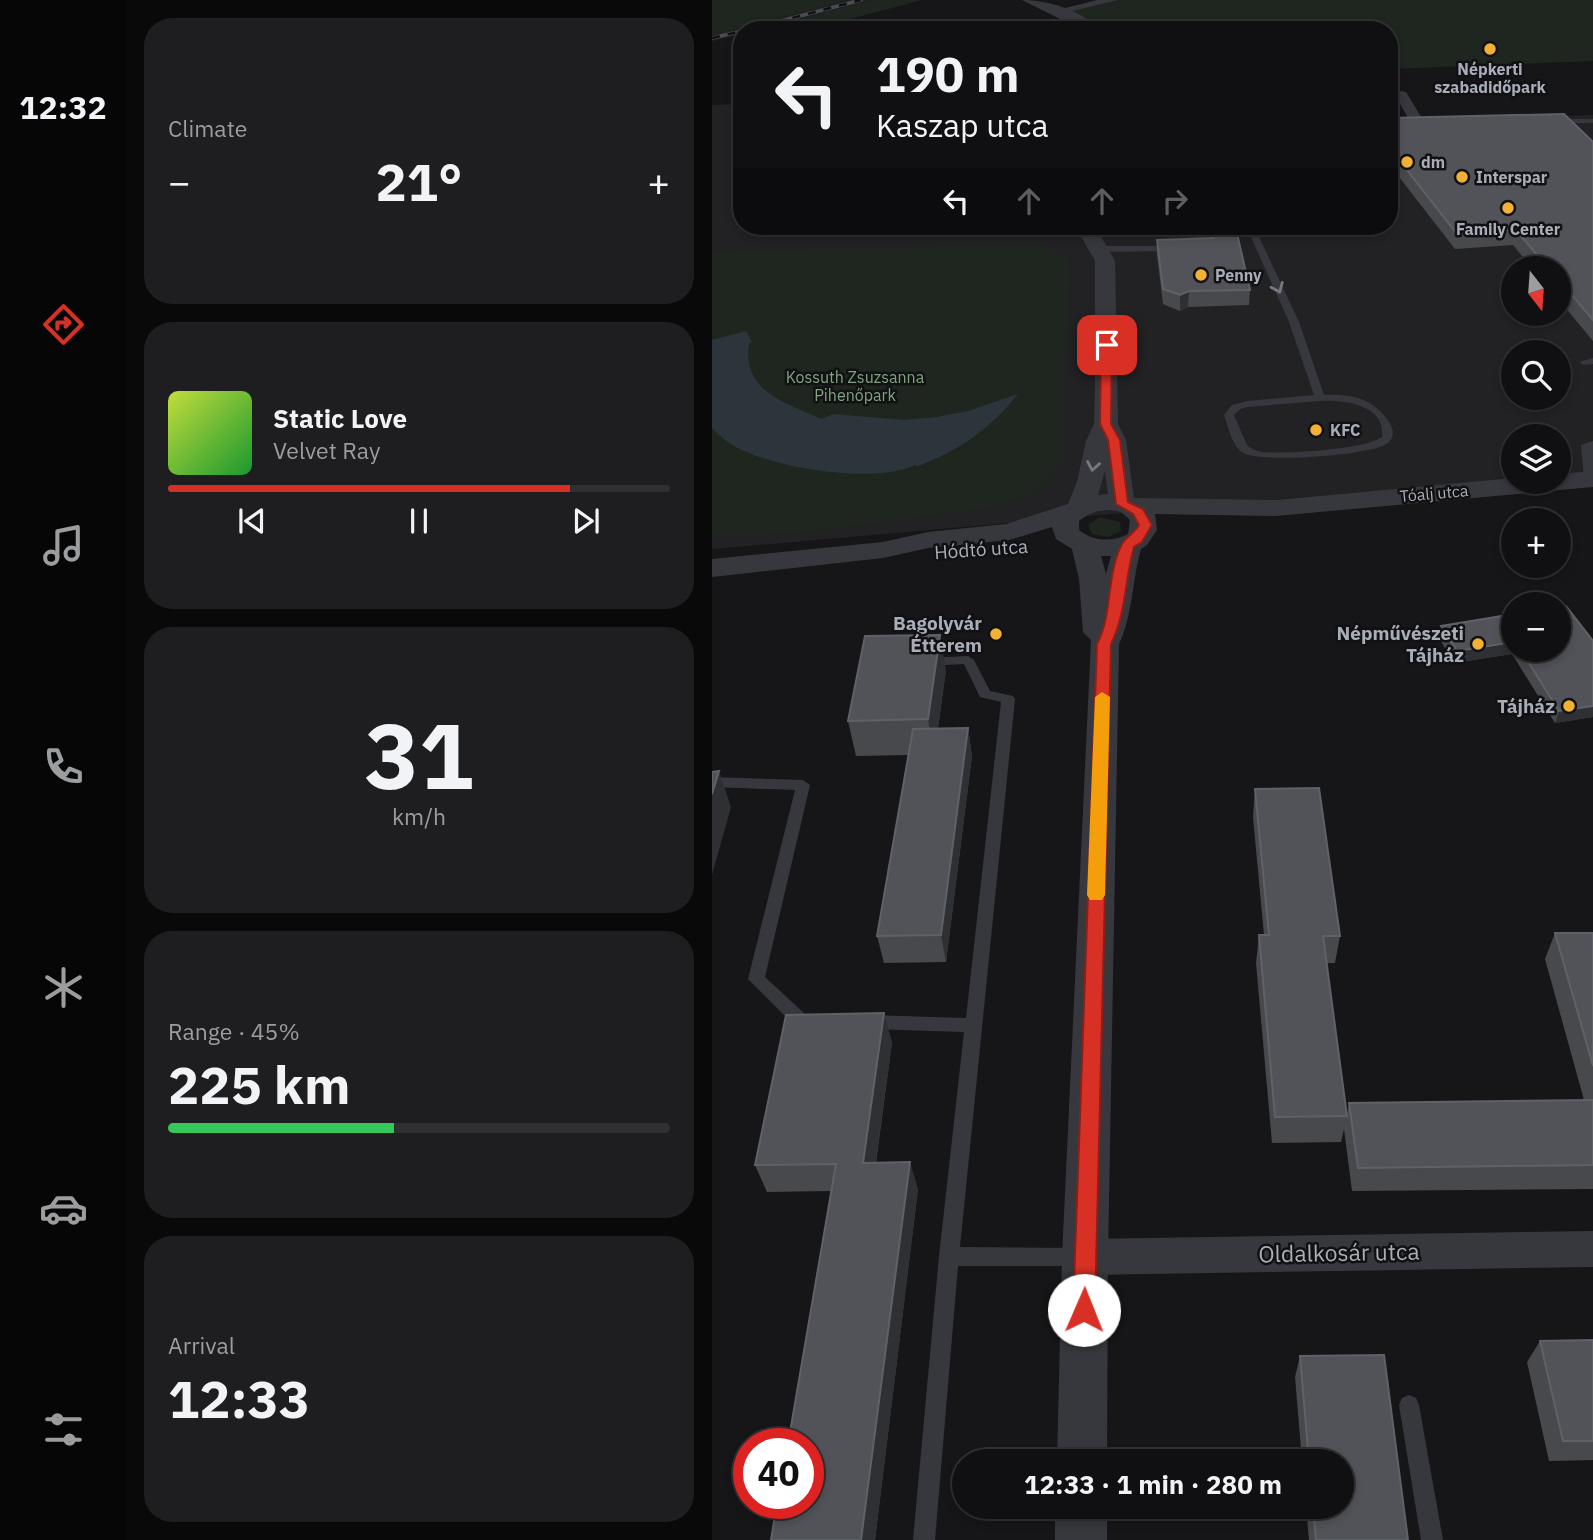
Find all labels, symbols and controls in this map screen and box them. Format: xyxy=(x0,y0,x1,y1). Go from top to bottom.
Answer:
marker: Népkerti szabadidőpark xyxy=(1482,41,1498,57)
text: 190 m xyxy=(876,42,1020,105)
icon: left xyxy=(761,49,852,140)
place label: Népkerti szabadidőpark xyxy=(1434,59,1547,97)
text: 12:32 xyxy=(19,86,107,128)
text: Kaszap utca xyxy=(876,104,1049,146)
text: Climate xyxy=(168,113,247,143)
text: 21° xyxy=(376,148,462,215)
place label: dm xyxy=(1421,152,1445,172)
marker: dm xyxy=(1399,154,1415,170)
text: − xyxy=(168,157,191,206)
text: + xyxy=(647,157,670,206)
place label: Interspar xyxy=(1476,167,1548,187)
marker: Interspar xyxy=(1454,169,1470,185)
icon: left xyxy=(937,182,975,220)
icon: ahead xyxy=(1010,182,1048,220)
icon: ahead xyxy=(1083,182,1121,220)
icon: right xyxy=(1156,182,1194,220)
marker: Family Center xyxy=(1500,200,1516,216)
place label: Family Center xyxy=(1456,219,1561,239)
north arrow xyxy=(1501,256,1571,326)
map controls xyxy=(1501,256,1571,662)
place label: Penny xyxy=(1215,265,1262,285)
marker: Penny xyxy=(1193,267,1209,283)
one-way arrow xyxy=(1270,280,1284,293)
icon: directions xyxy=(39,300,88,349)
pin xyxy=(1077,315,1137,375)
icon: arrive xyxy=(1088,326,1126,364)
button: search xyxy=(1501,340,1571,410)
park label: Kossuth Zsuzsanna Pihenőpark xyxy=(786,367,925,405)
text: Static Love xyxy=(273,401,407,435)
place label: KFC xyxy=(1330,420,1360,440)
marker: KFC xyxy=(1308,422,1324,438)
button: layers xyxy=(1501,424,1571,494)
text: Velvet Ray xyxy=(273,435,380,465)
one-way arrow xyxy=(1087,460,1102,472)
street label: Tóalj utca xyxy=(1399,480,1470,506)
icon: previous xyxy=(233,502,271,540)
icon: pause xyxy=(400,502,438,540)
icon: next xyxy=(567,502,605,540)
button: + xyxy=(1501,508,1571,578)
icon: music xyxy=(39,521,88,570)
street label: Hódtó utca xyxy=(933,534,1029,564)
button: − xyxy=(1501,592,1571,662)
place label: Bagolyvár Étterem xyxy=(893,611,982,657)
place label: Népművészeti Tájház xyxy=(1337,621,1464,667)
marker: Bagolyvár Étterem xyxy=(988,626,1004,642)
marker: Népművészeti Tájház xyxy=(1470,636,1486,652)
place label: Tájház xyxy=(1497,694,1555,718)
text: 31 xyxy=(364,696,474,814)
marker: Tájház xyxy=(1561,698,1577,714)
icon: phone xyxy=(39,742,88,791)
text: km/h xyxy=(392,801,446,831)
icon: climate xyxy=(39,963,88,1012)
text: Range · 45% xyxy=(168,1016,300,1046)
text: 225 km xyxy=(168,1051,350,1118)
icon: car xyxy=(39,1184,88,1233)
street label: Oldalkosár utca xyxy=(1258,1236,1420,1268)
position arrow xyxy=(1047,1273,1121,1347)
text: Arrival xyxy=(168,1330,235,1360)
text: 12:33 xyxy=(168,1365,310,1432)
icon: filters xyxy=(39,1405,88,1454)
speed limit sign: 40 xyxy=(733,1428,824,1519)
text: 12:33 · 1 min · 280 m xyxy=(1024,1467,1282,1501)

